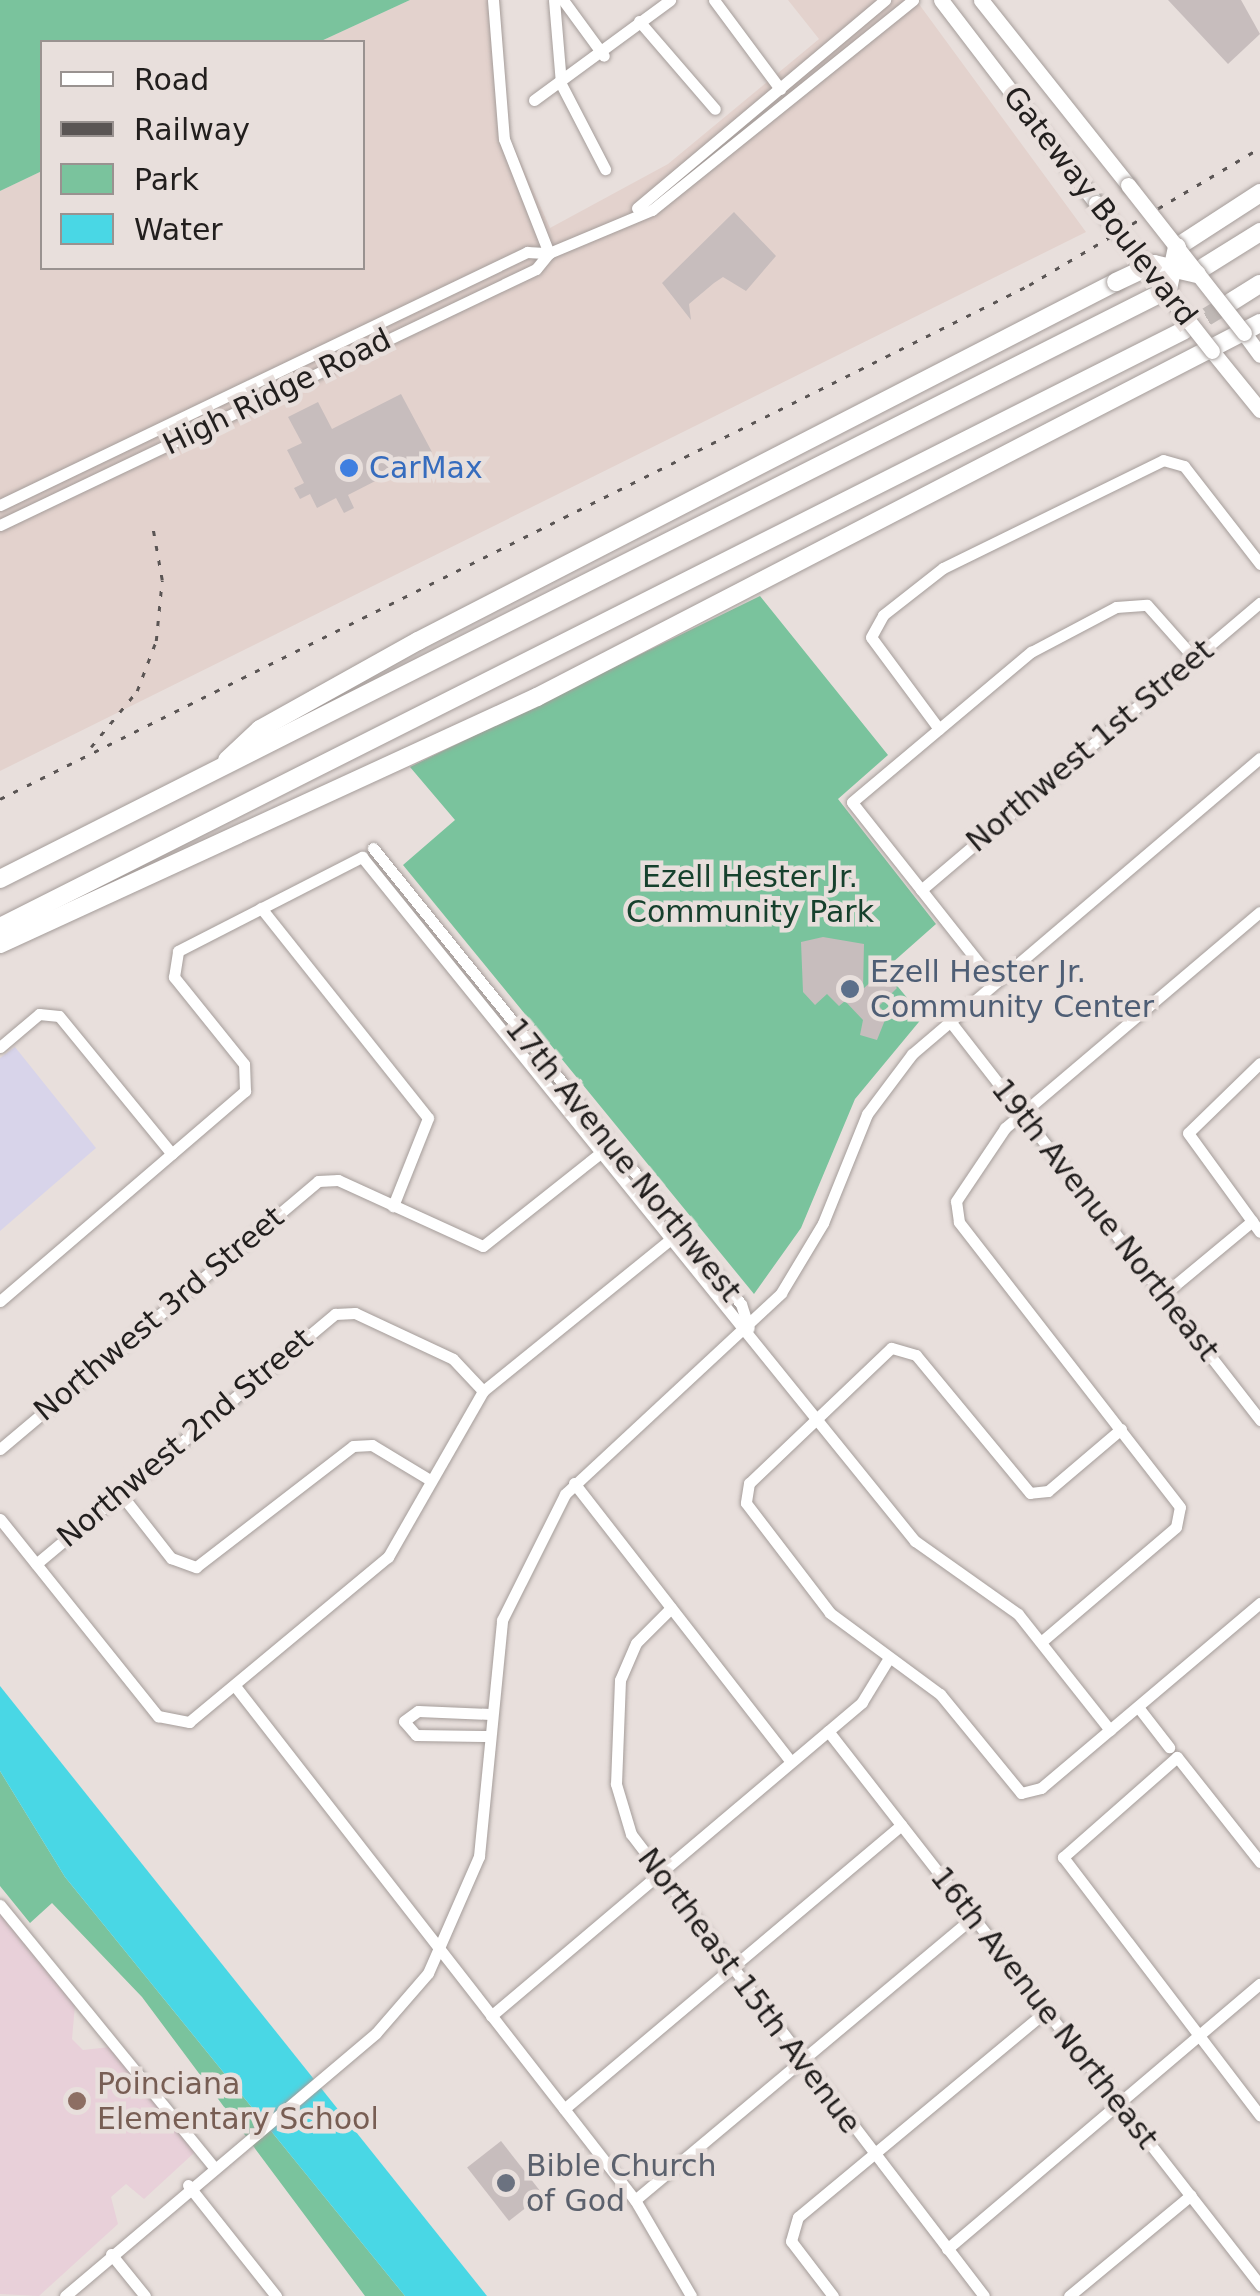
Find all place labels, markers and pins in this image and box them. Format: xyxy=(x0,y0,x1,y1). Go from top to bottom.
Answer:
place label: CarMax xyxy=(369,450,483,486)
marker: CarMax xyxy=(338,457,360,479)
place label: Ezell Hester Jr. Community Center xyxy=(870,954,1154,1024)
marker: Ezell Hester Jr. Community Center xyxy=(839,978,861,1000)
place label: Poinciana Elementary School xyxy=(97,2066,379,2136)
marker: Poinciana Elementary School xyxy=(66,2090,88,2112)
place label: Bible Church of God xyxy=(526,2148,716,2218)
marker: Bible Church of God xyxy=(495,2172,517,2194)

